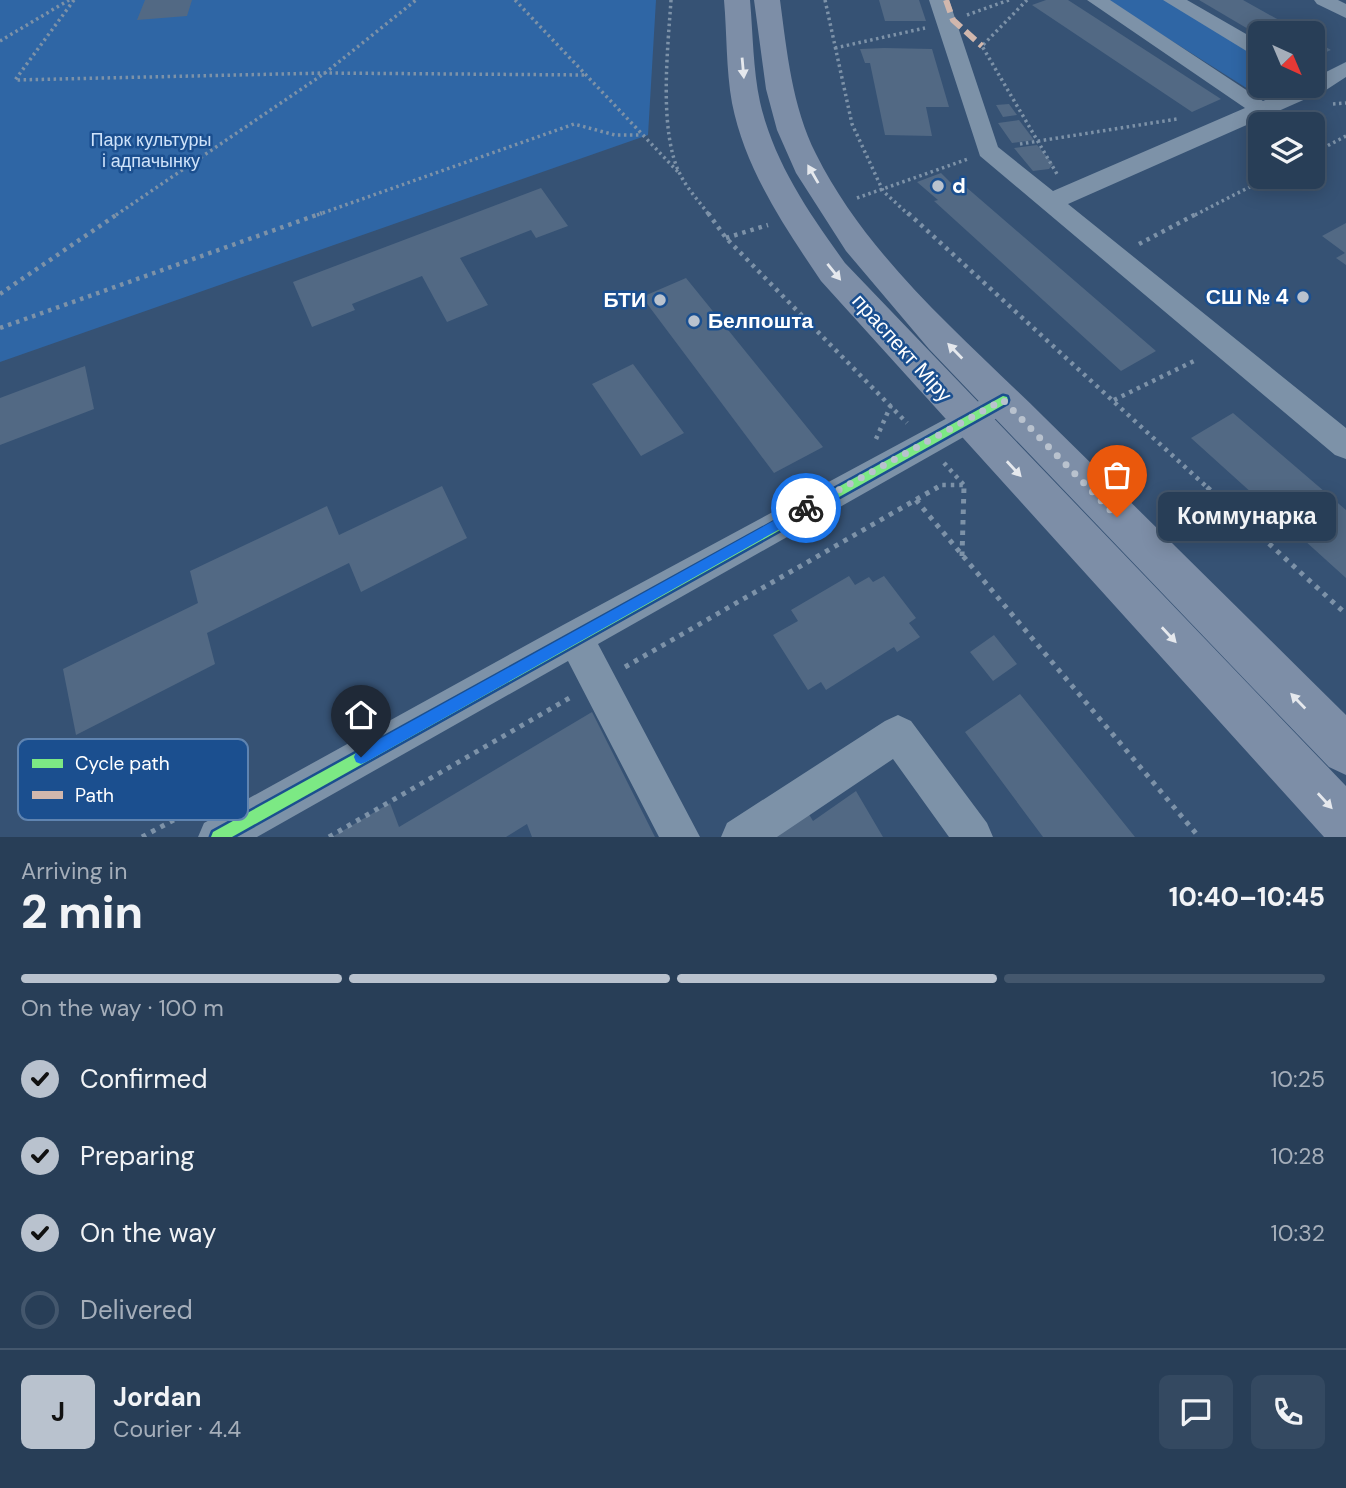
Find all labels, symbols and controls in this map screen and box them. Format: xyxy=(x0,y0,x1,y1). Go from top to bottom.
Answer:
north arrow xyxy=(1248,21,1325,98)
map controls xyxy=(1248,21,1325,189)
one-way arrow xyxy=(738,57,749,79)
button: layers xyxy=(1248,112,1325,189)
park label: Парк культуры і адпачынку xyxy=(91,128,211,173)
one-way arrow xyxy=(807,165,819,184)
place label: d xyxy=(952,172,966,200)
marker: d xyxy=(930,178,946,194)
one-way arrow xyxy=(826,264,841,281)
place label: СШ № 4 xyxy=(1206,283,1289,311)
place label: БТИ xyxy=(604,286,646,314)
street label: праспект Міру xyxy=(846,288,959,409)
marker: СШ № 4 xyxy=(1295,289,1311,305)
marker: БТИ xyxy=(652,292,668,308)
place label: Белпошта xyxy=(708,307,813,335)
marker: Белпошта xyxy=(686,313,702,329)
one-way arrow xyxy=(948,343,964,360)
pin xyxy=(1087,445,1147,517)
icon: bag xyxy=(1098,456,1136,494)
one-way arrow xyxy=(1005,460,1021,477)
courier xyxy=(771,473,841,543)
icon: bike xyxy=(787,489,825,527)
callout: Коммунарка xyxy=(1159,492,1338,542)
text: Коммунарка xyxy=(1177,501,1317,531)
one-way arrow xyxy=(1161,626,1177,643)
pin xyxy=(331,685,391,757)
one-way arrow xyxy=(1290,693,1307,710)
icon: home xyxy=(342,696,380,734)
legend xyxy=(18,739,248,820)
text: Cycle path xyxy=(75,751,170,776)
text: Path xyxy=(75,783,114,808)
one-way arrow xyxy=(1317,792,1333,810)
text: Arriving in xyxy=(21,856,127,886)
text: 10:40–10:45 xyxy=(1169,880,1325,914)
text: 2 min xyxy=(21,882,143,942)
text: On the way · 100 m xyxy=(21,993,224,1023)
icon: check xyxy=(21,1060,59,1098)
text: Confirmed xyxy=(80,1062,207,1096)
text: 10:25 xyxy=(1270,1064,1325,1094)
icon: check xyxy=(21,1137,59,1175)
text: Preparing xyxy=(80,1139,195,1173)
text: 10:28 xyxy=(1271,1141,1325,1171)
icon: check xyxy=(21,1214,59,1252)
text: On the way xyxy=(80,1216,216,1250)
text: 10:32 xyxy=(1271,1218,1325,1248)
text: Delivered xyxy=(80,1293,193,1327)
button: chat xyxy=(1159,1375,1233,1449)
button: phone xyxy=(1251,1375,1325,1449)
text: Jordan xyxy=(113,1380,202,1414)
text: J xyxy=(51,1395,65,1429)
text: Courier · 4.4 xyxy=(113,1414,241,1444)

